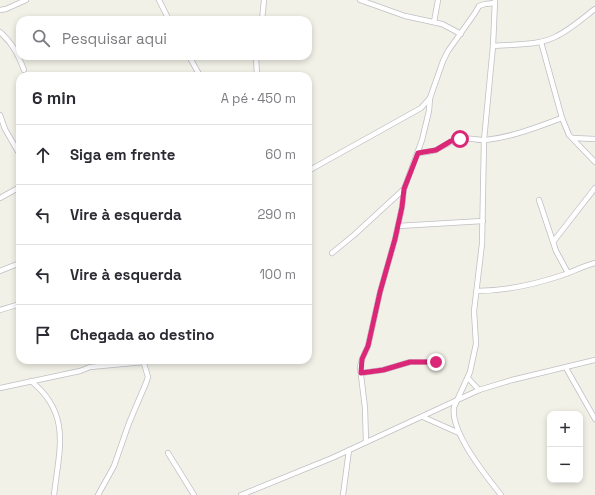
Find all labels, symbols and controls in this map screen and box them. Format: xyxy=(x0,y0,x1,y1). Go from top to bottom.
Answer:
search box xyxy=(16,16,312,60)
icon: search xyxy=(30,27,52,49)
text: Pesquisar aqui xyxy=(62,29,167,48)
text: 6 min xyxy=(32,87,76,109)
text: A pé · 450 m xyxy=(221,90,296,107)
route start xyxy=(451,130,469,148)
icon: ahead xyxy=(32,144,54,166)
text: Siga em frente xyxy=(70,145,176,164)
text: 60 m xyxy=(265,146,296,163)
icon: left xyxy=(32,204,54,226)
text: Vire à esquerda xyxy=(70,205,182,224)
text: 290 m xyxy=(257,206,296,223)
icon: left xyxy=(32,264,54,286)
text: Vire à esquerda xyxy=(70,265,182,284)
text: 100 m xyxy=(259,266,296,283)
icon: arrive xyxy=(32,324,54,346)
text: Chegada ao destino xyxy=(70,325,214,344)
route end xyxy=(427,353,445,371)
map controls xyxy=(547,411,583,483)
button: + xyxy=(547,411,583,447)
button: − xyxy=(547,447,583,483)

